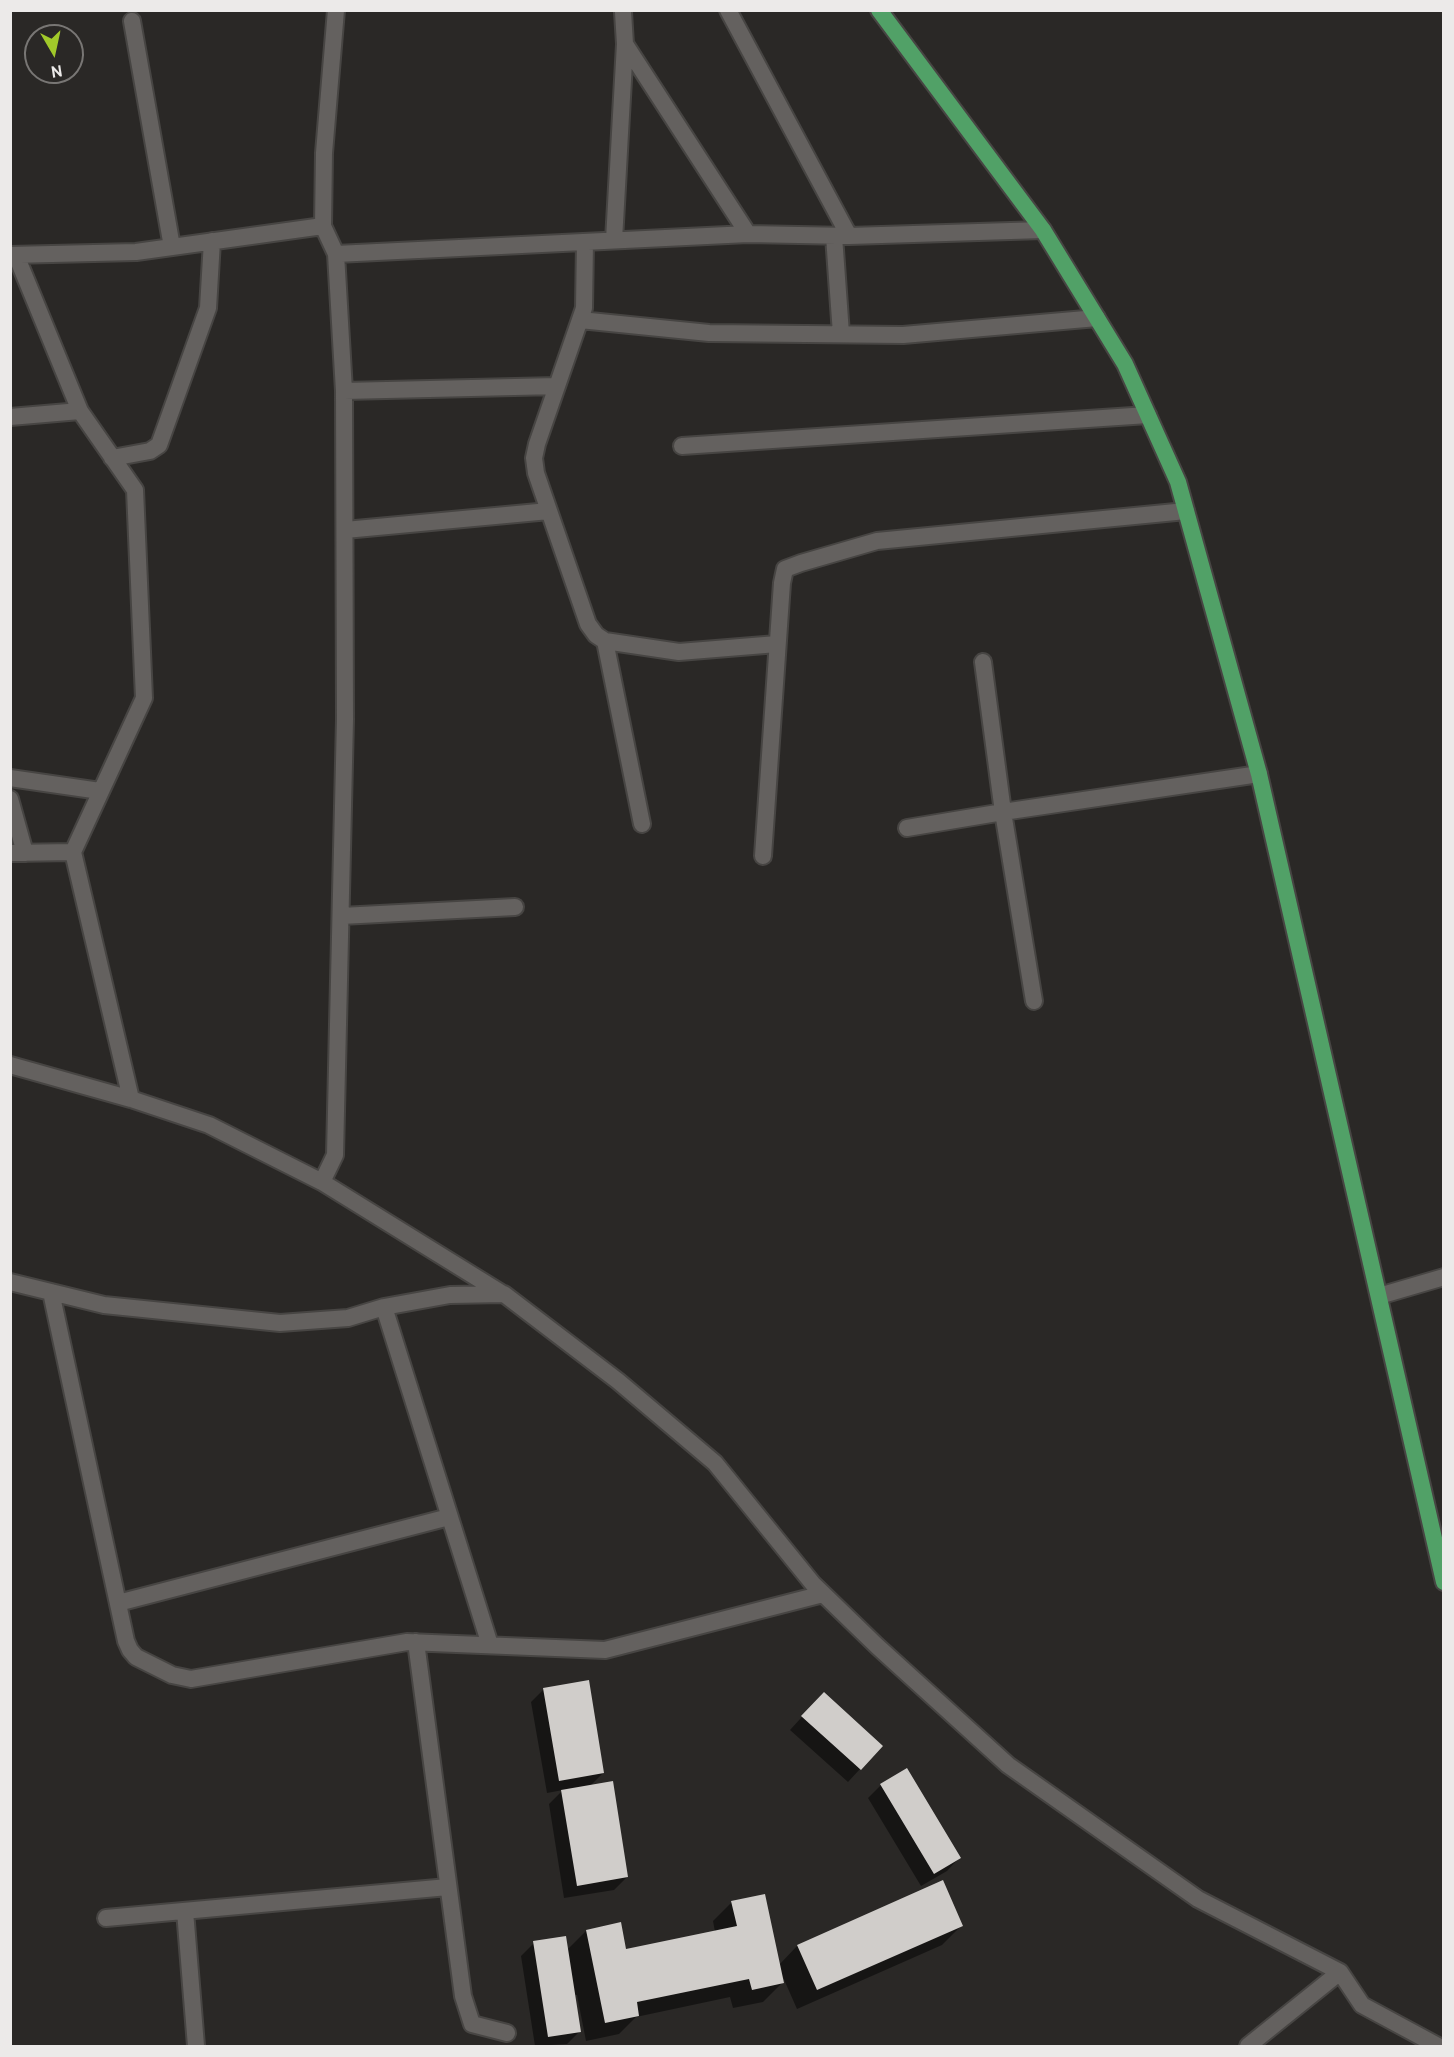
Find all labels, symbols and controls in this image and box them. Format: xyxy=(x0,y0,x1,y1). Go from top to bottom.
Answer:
north arrow xyxy=(24,24,84,84)
text: N xyxy=(49,59,64,81)

